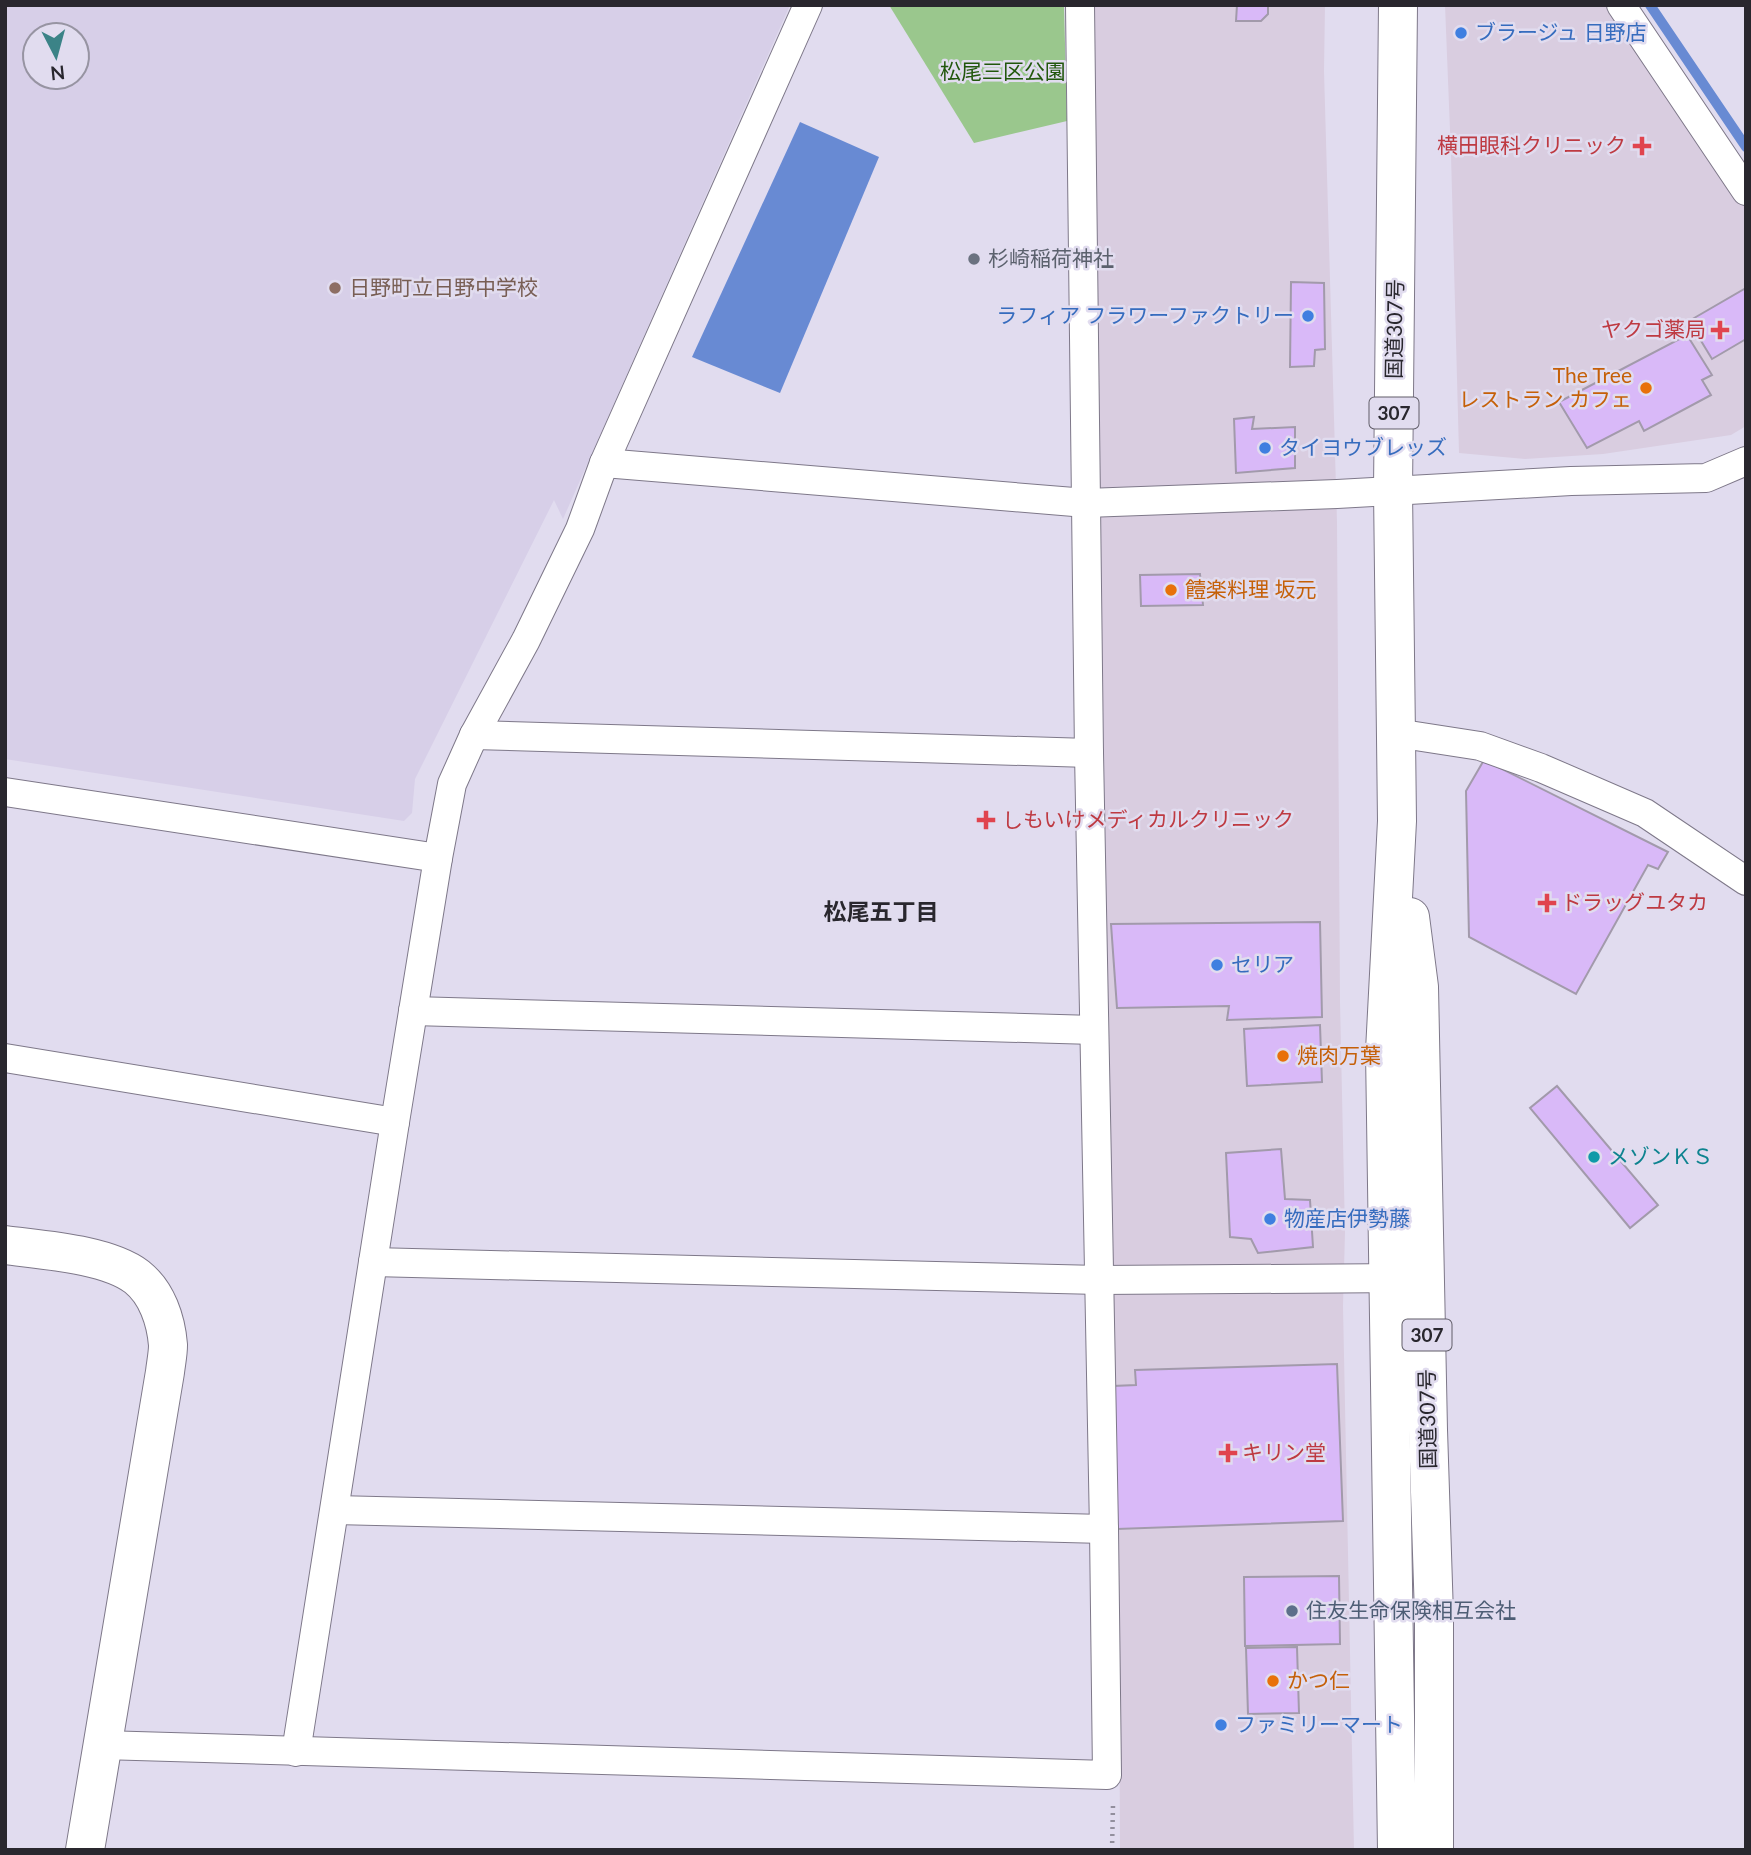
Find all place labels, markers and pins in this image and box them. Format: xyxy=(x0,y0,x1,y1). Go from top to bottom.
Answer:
place label: ブラージュ 日野店 xyxy=(1475,19,1647,44)
marker: ブラージュ 日野店 xyxy=(1453,25,1469,41)
place label: 横田眼科クリニック xyxy=(1437,132,1626,157)
marker: 横田眼科クリニック xyxy=(1632,136,1652,156)
place label: 杉崎稲荷神社 xyxy=(988,245,1114,270)
marker: 杉崎稲荷神社 xyxy=(966,251,982,267)
place label: 日野町立日野中学校 xyxy=(349,274,538,299)
marker: 日野町立日野中学校 xyxy=(327,280,343,296)
place label: ラフィア フラワーファクトリー xyxy=(996,302,1294,327)
marker: ラフィア フラワーファクトリー xyxy=(1300,308,1316,324)
place label: ヤクゴ薬局 xyxy=(1601,316,1706,341)
marker: ヤクゴ薬局 xyxy=(1712,322,1728,338)
place label: The Tree レストラン カフェ xyxy=(1459,362,1632,411)
marker: The Tree レストラン カフェ xyxy=(1638,380,1654,396)
place label: タイヨウブレッズ xyxy=(1279,434,1447,459)
marker: タイヨウブレッズ xyxy=(1257,440,1273,456)
place label: 饐楽料理 坂元 xyxy=(1185,576,1316,601)
marker: 饐楽料理 坂元 xyxy=(1163,582,1179,598)
place label: しもいけメディカルクリニック xyxy=(1002,806,1294,831)
marker: しもいけメディカルクリニック xyxy=(976,810,996,830)
place label: ドラッグユタカ xyxy=(1561,889,1708,914)
marker: ドラッグユタカ xyxy=(1539,895,1555,911)
place label: セリア xyxy=(1231,951,1294,976)
marker: セリア xyxy=(1209,957,1225,973)
place label: 焼肉万葉 xyxy=(1297,1042,1381,1067)
marker: 焼肉万葉 xyxy=(1275,1048,1291,1064)
place label: メゾンＫＳ xyxy=(1608,1143,1713,1168)
marker: メゾンＫＳ xyxy=(1586,1149,1602,1165)
place label: 物産店伊勢藤 xyxy=(1284,1205,1410,1230)
marker: 物産店伊勢藤 xyxy=(1262,1211,1278,1227)
place label: キリン堂 xyxy=(1242,1439,1326,1464)
marker: キリン堂 xyxy=(1220,1445,1236,1461)
place label: 住友生命保険相互会社 xyxy=(1306,1597,1516,1622)
marker: 住友生命保険相互会社 xyxy=(1284,1603,1300,1619)
place label: かつ仁 xyxy=(1287,1667,1350,1692)
marker: かつ仁 xyxy=(1265,1673,1281,1689)
place label: ファミリーマート xyxy=(1235,1711,1403,1736)
marker: ファミリーマート xyxy=(1213,1717,1229,1733)

